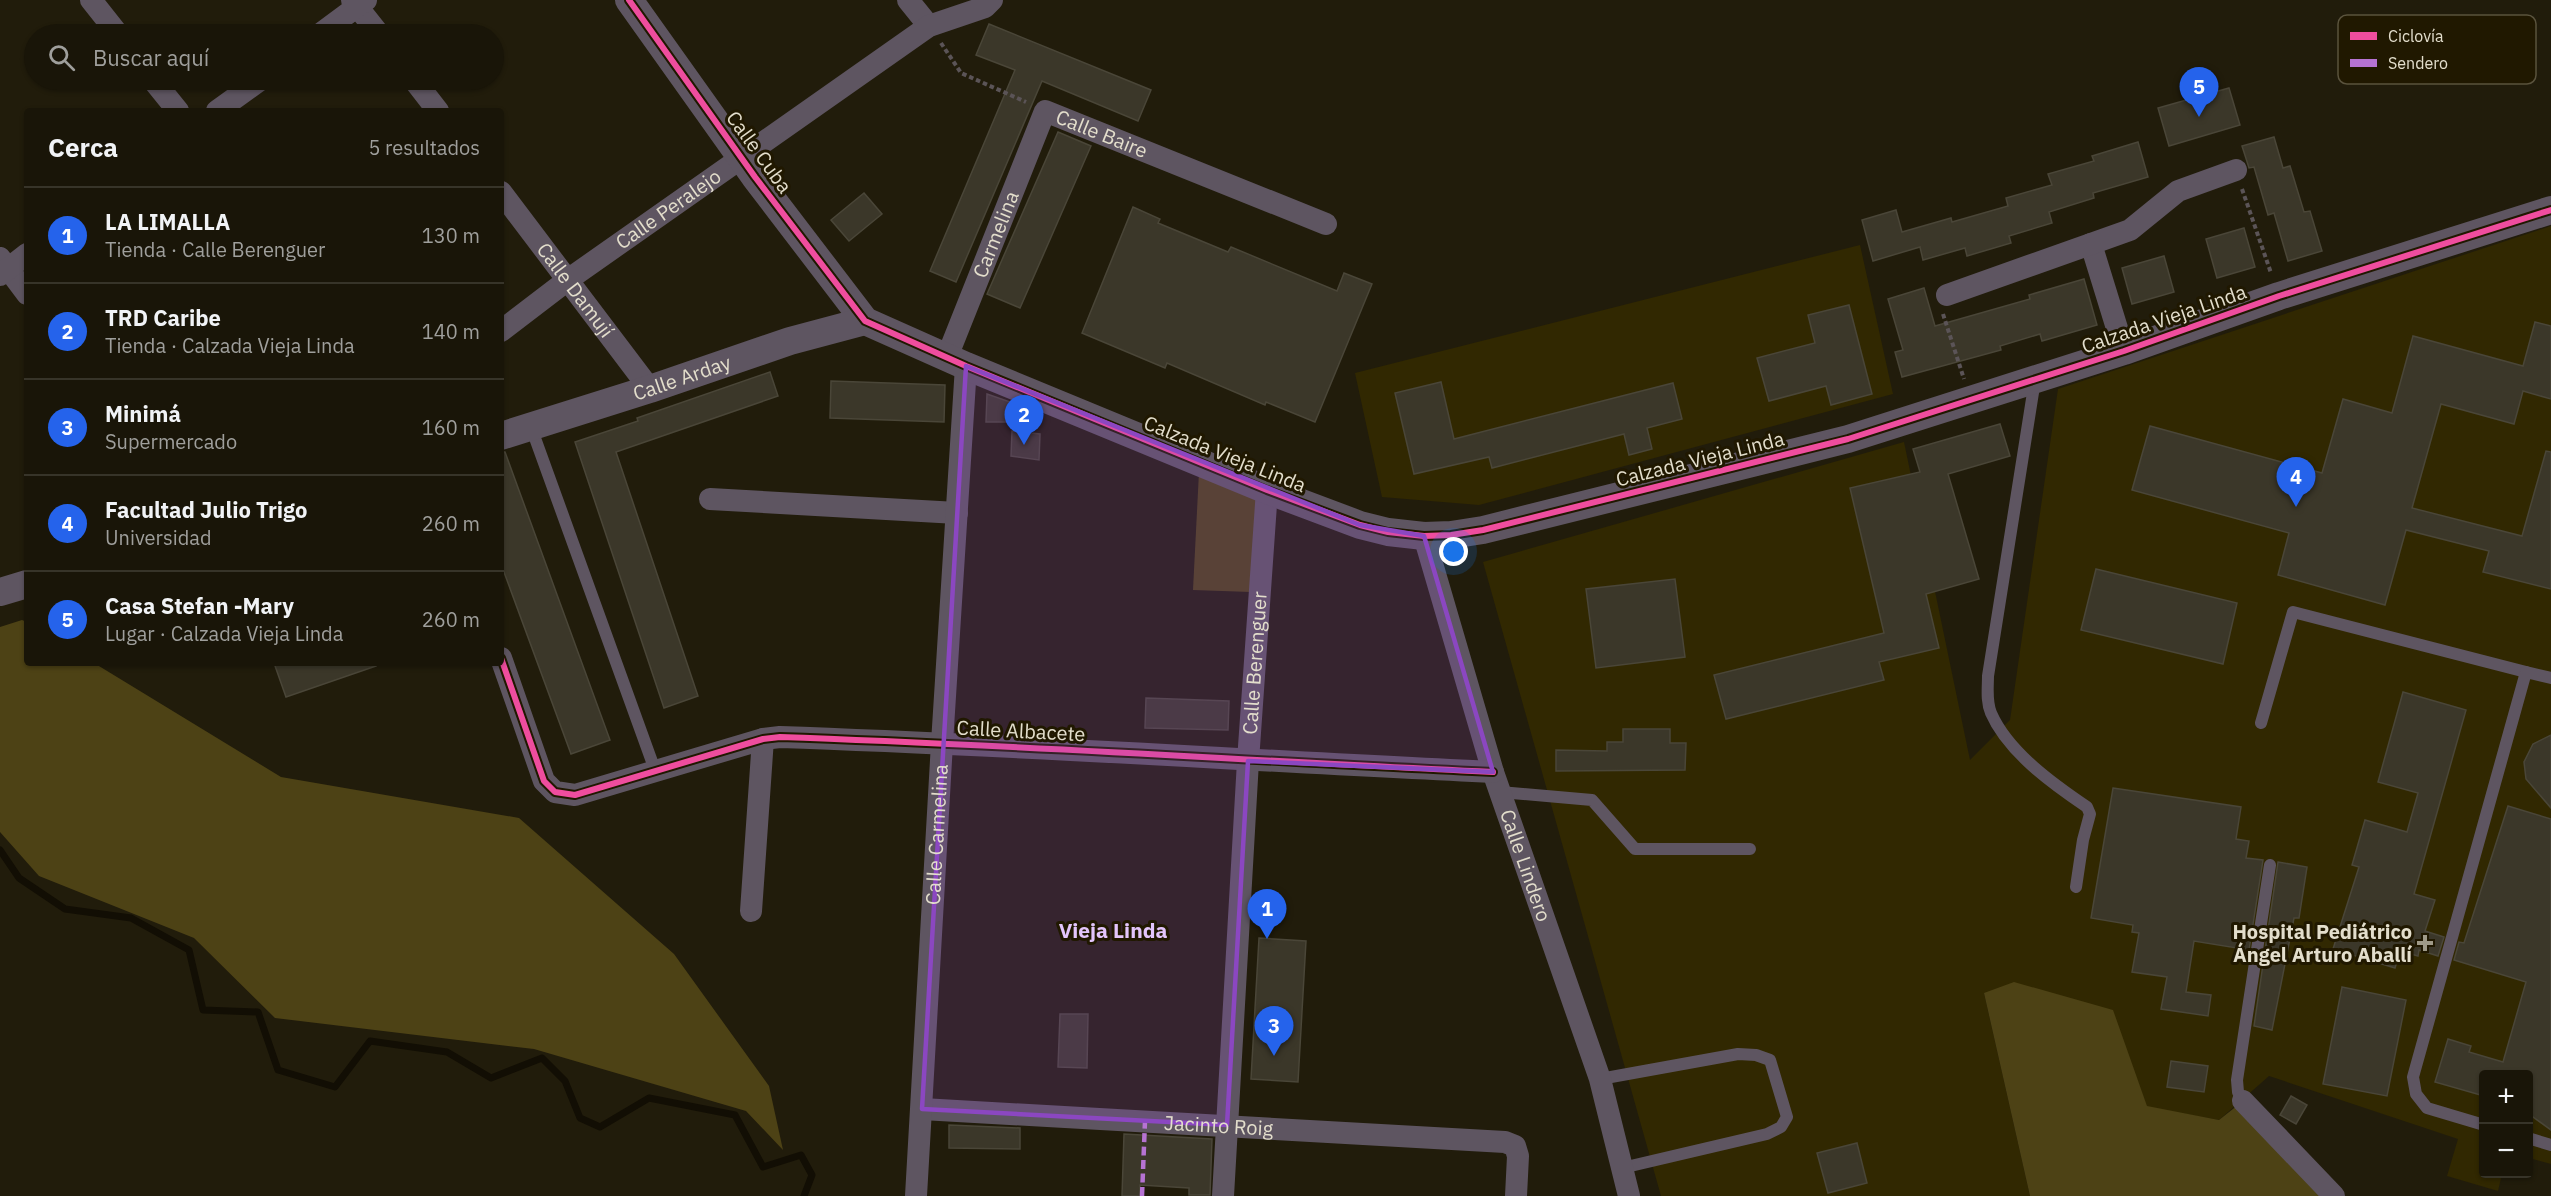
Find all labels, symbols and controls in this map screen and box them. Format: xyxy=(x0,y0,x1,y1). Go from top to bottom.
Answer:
legend xyxy=(2338,15,2536,84)
search box xyxy=(24,24,504,90)
text: Ciclovía xyxy=(2388,26,2444,46)
icon: search xyxy=(45,41,78,74)
text: Buscar aquí xyxy=(93,43,209,72)
text: Sendero xyxy=(2388,53,2448,73)
pin: 5 xyxy=(2180,68,2218,117)
street label: Calle Baire xyxy=(1052,103,1152,164)
street label: Calle Cuba xyxy=(720,105,799,199)
text: Cerca xyxy=(48,130,118,164)
text: 5 resultados xyxy=(368,134,480,161)
street label: Calle Peralejo xyxy=(610,162,726,255)
street label: Carmelina xyxy=(966,186,1025,282)
text: LA LIMALLA xyxy=(105,207,230,236)
text: 1 xyxy=(62,222,74,249)
text: 130 m xyxy=(422,222,480,249)
text: Tienda · Calle Berenguer xyxy=(105,236,325,263)
street label: Calle Damují xyxy=(531,237,620,343)
street label: Calzada Vieja Linda xyxy=(2078,278,2250,359)
text: TRD Caribe xyxy=(105,303,221,332)
text: 2 xyxy=(62,318,74,345)
text: 140 m xyxy=(422,318,480,345)
text: Tienda · Calzada Vieja Linda xyxy=(105,332,355,359)
street label: Calle Arday xyxy=(629,348,734,407)
pin: 2 xyxy=(1004,396,1044,445)
text: Minimá xyxy=(105,399,181,428)
street label: Calzada Vieja Linda xyxy=(1140,409,1311,499)
text: 3 xyxy=(62,414,74,441)
text: 160 m xyxy=(422,414,480,441)
street label: Calzada Vieja Linda xyxy=(1613,424,1787,493)
text: Supermercado xyxy=(105,428,237,455)
pin: 4 xyxy=(2276,458,2316,507)
text: Facultad Julio Trigo xyxy=(105,495,308,524)
text: 4 xyxy=(62,510,74,537)
text: 260 m xyxy=(422,510,480,537)
text: Universidad xyxy=(105,524,212,551)
your location xyxy=(1439,537,1468,566)
street label: Calle Berenguer xyxy=(1236,590,1273,735)
text: Casa Stefan -Mary xyxy=(105,591,294,620)
text: 5 xyxy=(62,606,74,633)
text: 260 m xyxy=(422,606,480,633)
text: Lugar · Calzada Vieja Linda xyxy=(105,620,343,647)
street label: Calle Albacete xyxy=(956,714,1086,747)
street label: Calle Carmelina xyxy=(919,763,954,906)
street label: Calle Lindero xyxy=(1494,806,1558,925)
pin: 1 xyxy=(1248,890,1286,939)
district label: Vieja Linda xyxy=(1059,916,1167,944)
place label: Hospital Pediátrico Ángel Arturo Aballí xyxy=(2232,918,2412,968)
marker: Hospital Pediátrico Ángel Arturo Aballí xyxy=(2416,934,2434,952)
pin: 3 xyxy=(1254,1006,1294,1056)
map controls xyxy=(2479,1070,2533,1178)
button: + xyxy=(2479,1070,2533,1124)
street label: Jacinto Roig xyxy=(1163,1109,1274,1142)
button: − xyxy=(2479,1124,2533,1178)

